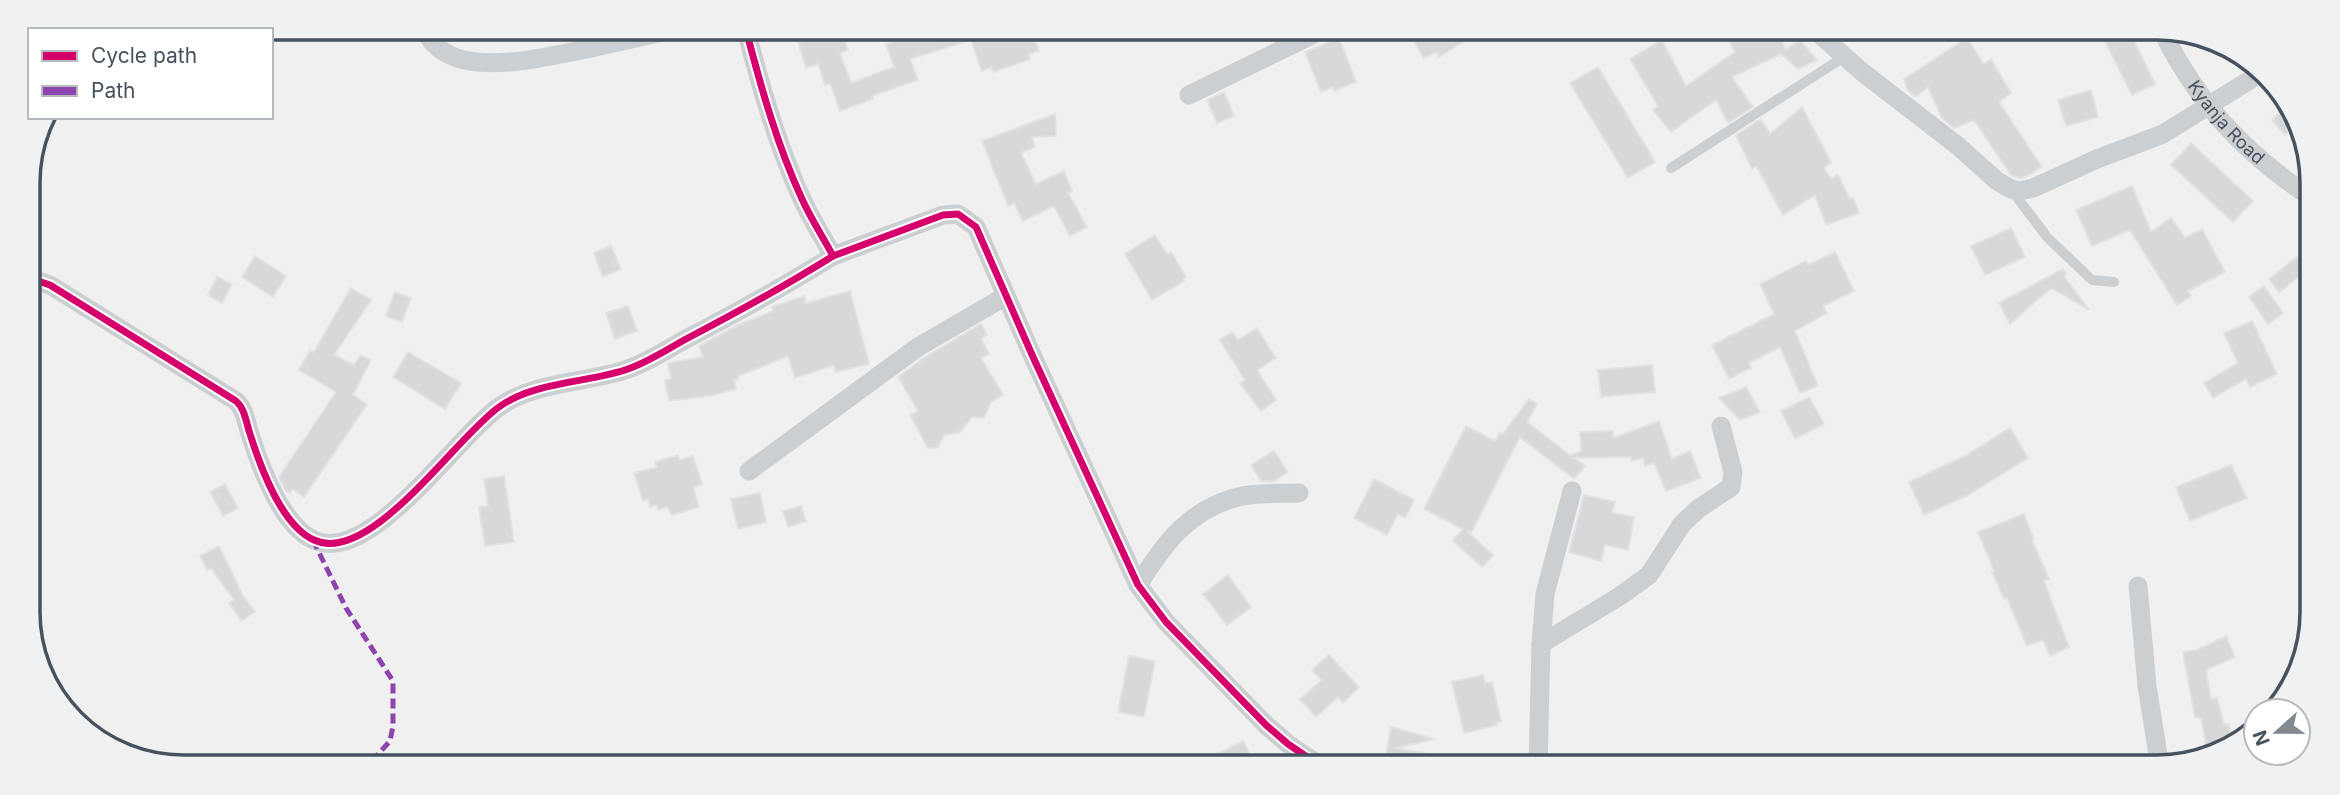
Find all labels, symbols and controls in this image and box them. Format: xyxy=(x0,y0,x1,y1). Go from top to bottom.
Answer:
legend xyxy=(28,28,273,119)
text: Cycle path xyxy=(91,43,197,68)
street label: Kyanja Road xyxy=(2184,76,2269,168)
text: Path xyxy=(91,78,136,103)
north arrow xyxy=(2242,697,2312,767)
text: N xyxy=(2248,727,2275,749)

